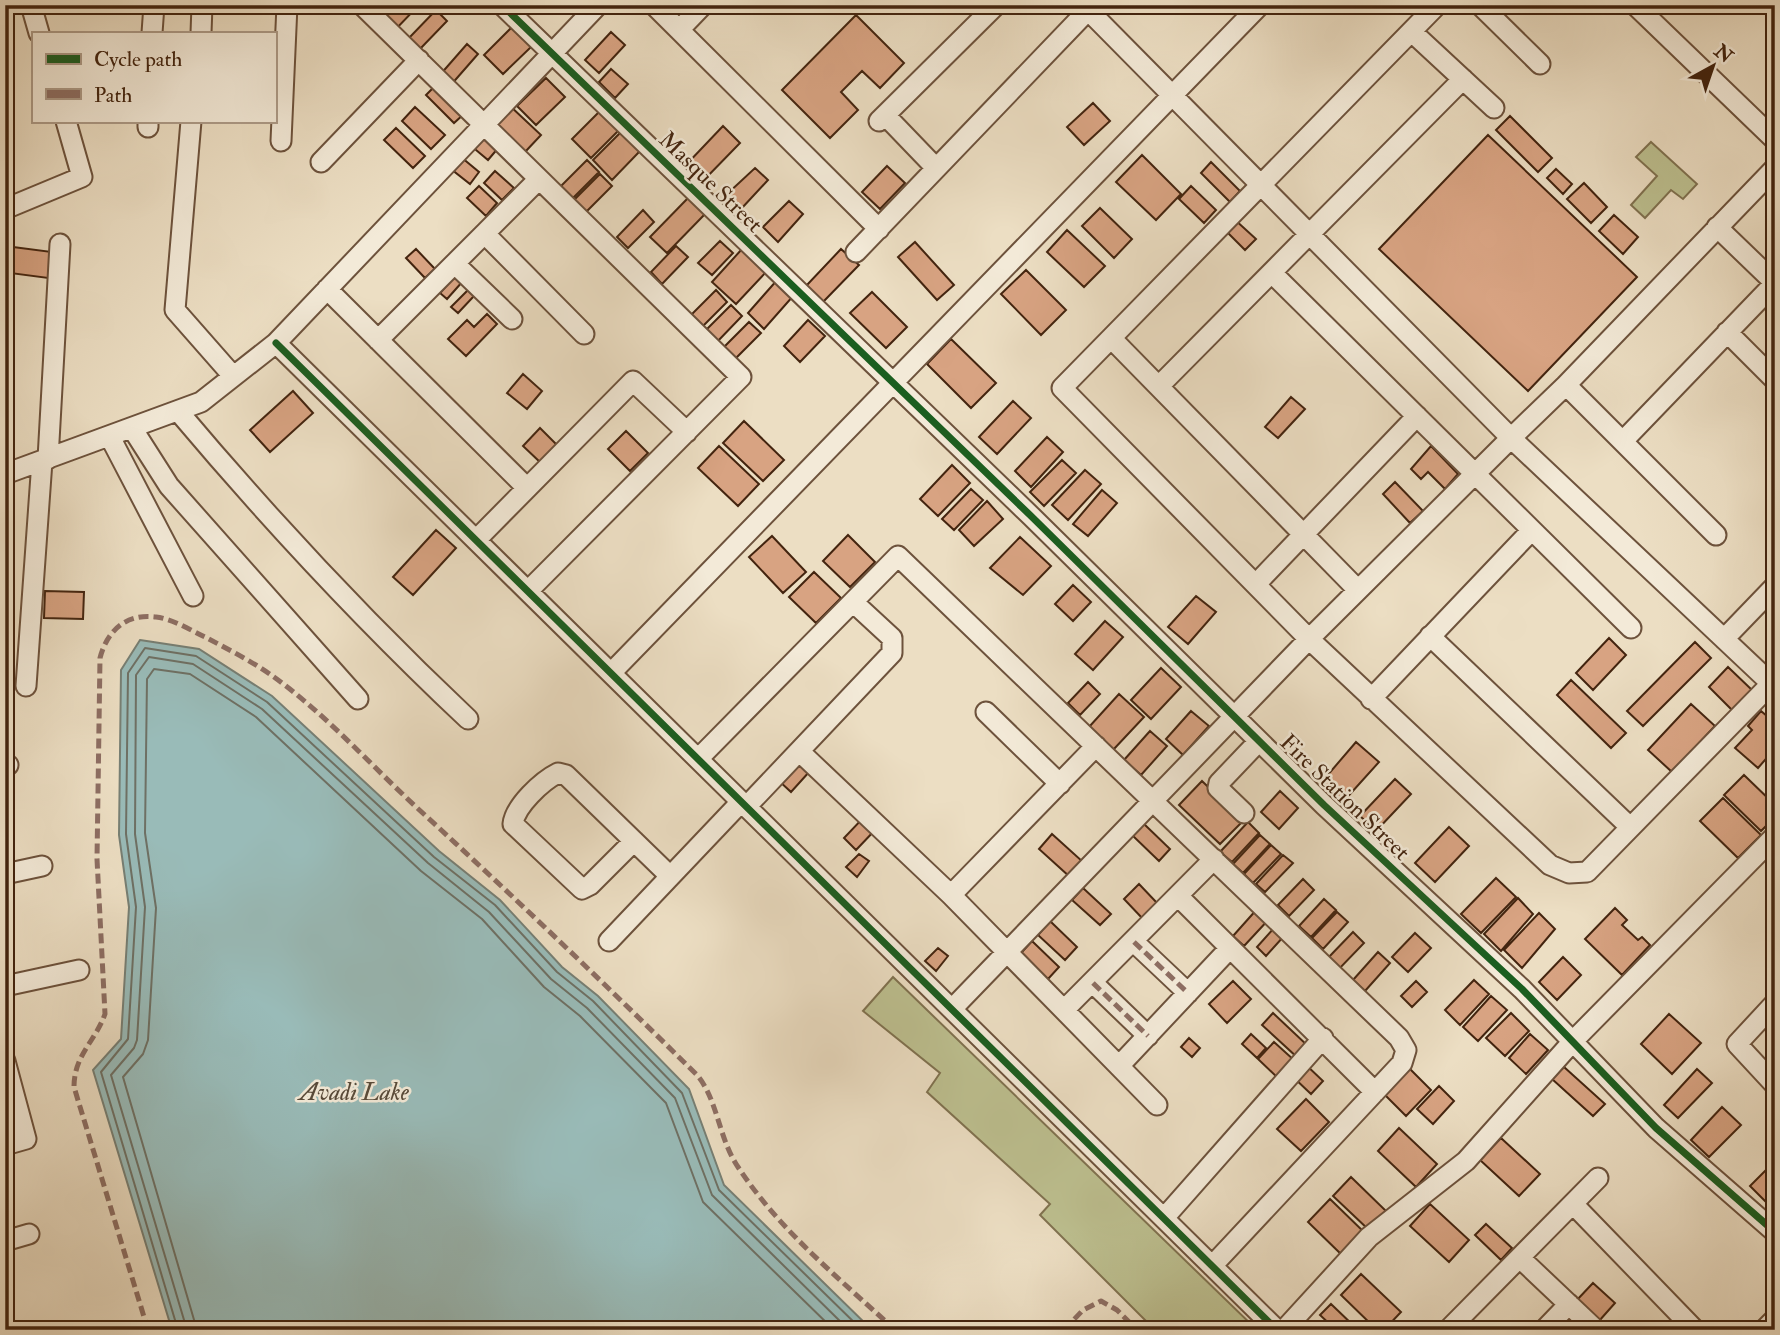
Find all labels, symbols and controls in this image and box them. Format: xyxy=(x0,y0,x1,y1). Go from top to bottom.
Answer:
legend xyxy=(32,32,276,122)
north arrow xyxy=(1678,32,1748,102)
text: N xyxy=(1708,38,1738,69)
text: Cycle path xyxy=(94,46,182,73)
text: Path xyxy=(94,82,132,109)
street label: Masque Street xyxy=(653,125,769,239)
street label: Fire Station Street xyxy=(1274,728,1416,866)
water label: Avadi Lake xyxy=(296,1077,410,1108)

